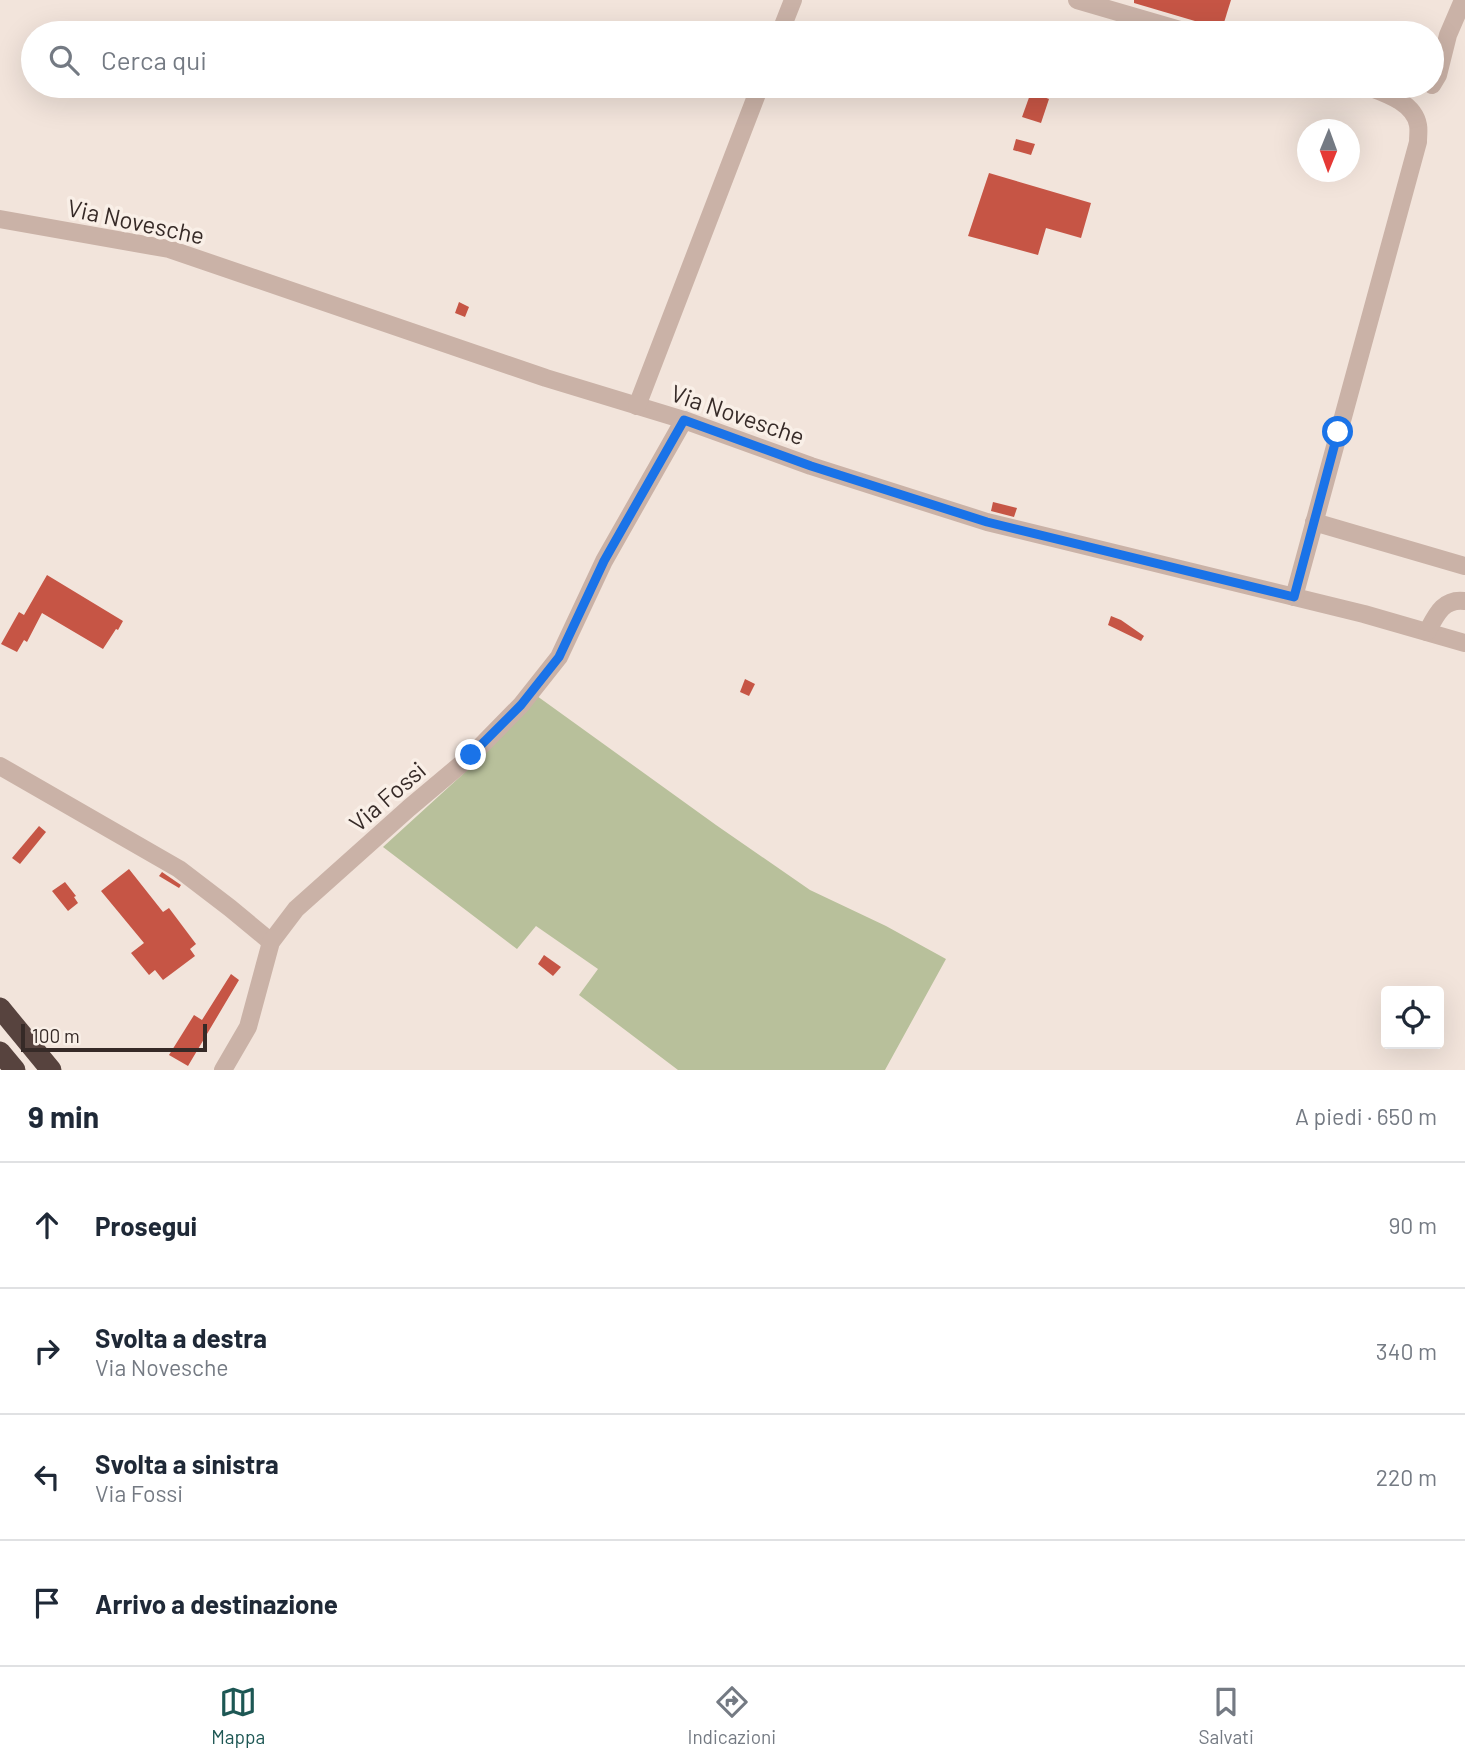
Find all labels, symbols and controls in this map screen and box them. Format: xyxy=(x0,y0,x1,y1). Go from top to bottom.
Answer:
search box xyxy=(21,21,1444,98)
icon: search xyxy=(45,41,83,79)
text: Cerca qui xyxy=(101,44,207,75)
north arrow xyxy=(1297,119,1360,182)
street label: Via Novesche xyxy=(65,192,207,250)
street label: Via Novesche xyxy=(667,378,809,450)
route start xyxy=(1322,416,1353,447)
route end xyxy=(455,739,486,770)
street label: Via Fossi xyxy=(343,755,431,837)
map controls xyxy=(1381,986,1444,1049)
button: locate xyxy=(1381,986,1444,1049)
scale bar xyxy=(21,1021,206,1053)
text: 100 m xyxy=(32,1024,80,1047)
text: 9 min xyxy=(28,1098,99,1134)
text: A piedi · 650 m xyxy=(1295,1102,1437,1130)
icon: ahead xyxy=(28,1206,66,1244)
text: Prosegui xyxy=(95,1210,197,1241)
text: 90 m xyxy=(1388,1211,1437,1239)
text: Svolta a destra xyxy=(95,1322,267,1353)
icon: right xyxy=(28,1332,66,1370)
text: 340 m xyxy=(1376,1337,1437,1365)
text: Via Novesche xyxy=(95,1353,229,1381)
text: Svolta a sinistra xyxy=(95,1448,279,1479)
icon: left xyxy=(28,1458,66,1496)
text: 220 m xyxy=(1376,1463,1437,1491)
text: Via Fossi xyxy=(95,1479,183,1507)
icon: arrive xyxy=(28,1584,66,1622)
text: Arrivo a destinazione xyxy=(95,1588,338,1619)
tab: Mappa xyxy=(211,1683,265,1748)
tab: Indicazioni xyxy=(688,1683,776,1748)
tab: Salvati xyxy=(1198,1683,1254,1748)

